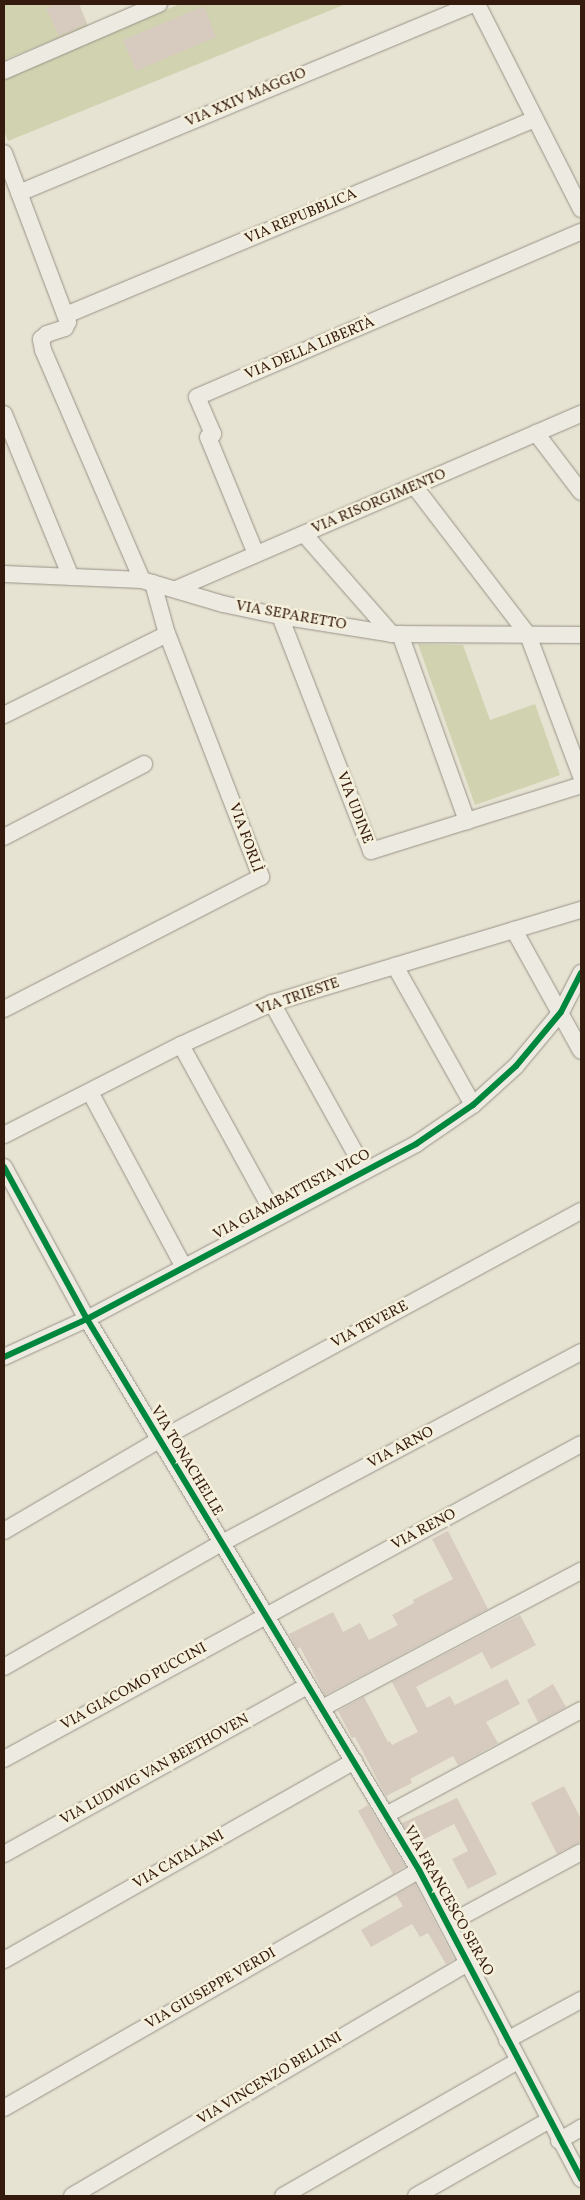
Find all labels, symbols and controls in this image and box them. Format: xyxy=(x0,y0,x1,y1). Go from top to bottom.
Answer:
street label: VIA XXIV MAGGIO xyxy=(183,64,309,132)
street label: VIA REPUBBLICA xyxy=(242,185,360,249)
street label: VIA DELLA LIBERTÀ xyxy=(242,314,378,384)
street label: VIA RISORGIMENTO xyxy=(309,466,449,538)
street label: VIA SEPARETTO xyxy=(234,597,348,635)
street label: VIA UDINE xyxy=(332,769,376,847)
street label: VIA FORLÌ xyxy=(224,801,266,875)
street label: VIA TRIESTE xyxy=(254,974,342,1020)
street label: VIA GIAMBATTISTA VICO xyxy=(210,1146,374,1244)
street label: VIA TEVERE xyxy=(328,1297,412,1353)
street label: VIA TONACHELLE xyxy=(146,1402,226,1520)
street label: VIA ARNO xyxy=(365,1423,437,1473)
street label: VIA RENO xyxy=(389,1505,459,1555)
street label: VIA GIACOMO PUCCINI xyxy=(58,1639,210,1735)
street label: VIA LUDWIG VAN BEETHOVEN xyxy=(57,1710,253,1830)
street label: VIA FRANCESCO SERAO xyxy=(399,1823,497,1979)
street label: VIA CATALANI xyxy=(130,1827,228,1893)
street label: VIA GIUSEPPE VERDI xyxy=(142,1944,280,2034)
street label: VIA VINCENZO BELLINI xyxy=(194,2028,346,2130)

